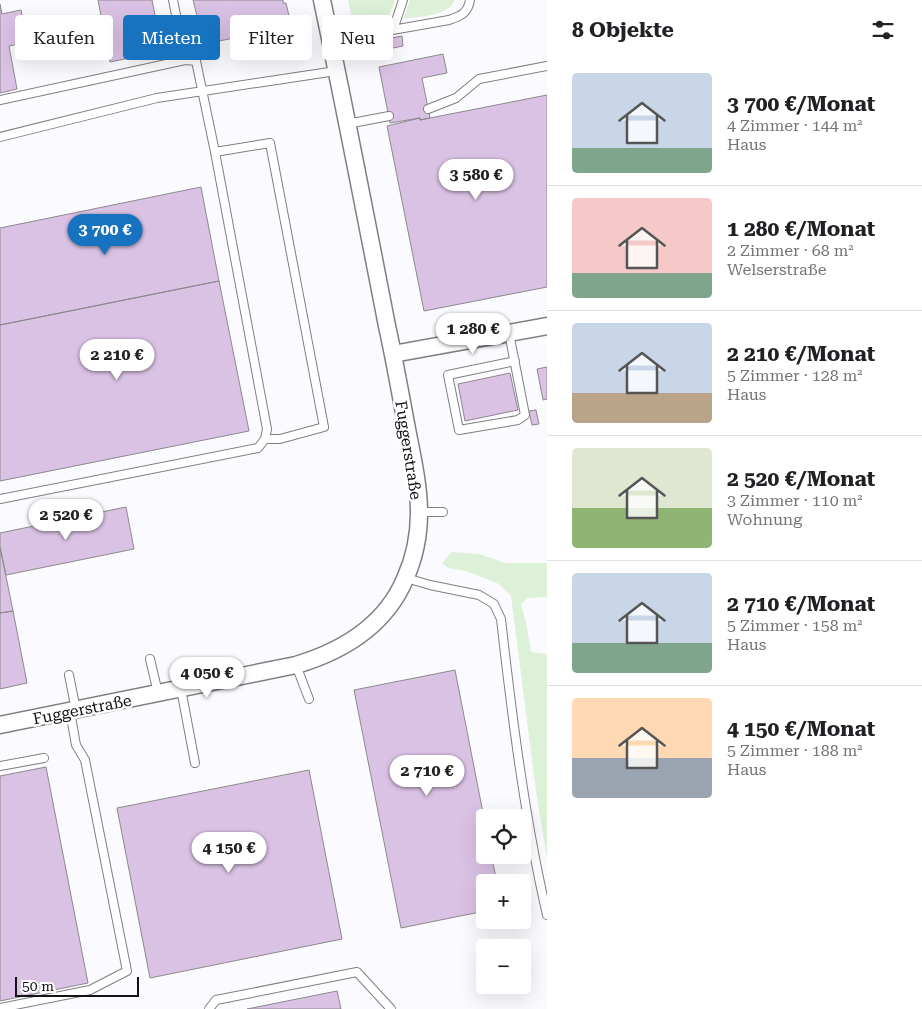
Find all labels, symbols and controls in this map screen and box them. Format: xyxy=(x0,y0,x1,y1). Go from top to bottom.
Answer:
chip: Kaufen xyxy=(15,15,113,60)
chip: Mieten xyxy=(123,15,220,60)
chip: Filter xyxy=(230,15,312,60)
chip: Neu xyxy=(322,15,393,60)
icon: filters xyxy=(869,16,897,44)
text: 8 Objekte xyxy=(572,18,674,42)
text: 3 700 €/Monat xyxy=(727,92,875,116)
icon: home xyxy=(612,93,672,153)
text: 4 Zimmer · 144 m² xyxy=(727,116,862,135)
text: Haus xyxy=(727,135,766,154)
pin: 3 580 € xyxy=(430,158,522,201)
text: 3 580 € xyxy=(450,165,502,184)
pin: 3 700 € xyxy=(59,214,151,256)
text: 1 280 €/Monat xyxy=(727,217,875,241)
icon: home xyxy=(612,218,672,278)
text: 3 700 € xyxy=(79,220,131,239)
text: 2 Zimmer · 68 m² xyxy=(727,241,854,260)
text: Welserstraße xyxy=(727,260,826,279)
pin: 1 280 € xyxy=(427,312,519,355)
text: 1 280 € xyxy=(447,319,499,338)
pin: 2 210 € xyxy=(71,338,163,381)
text: 2 210 €/Monat xyxy=(727,342,875,366)
icon: home xyxy=(612,343,672,403)
text: 2 210 € xyxy=(91,345,143,364)
text: 5 Zimmer · 128 m² xyxy=(727,366,862,385)
text: Haus xyxy=(727,385,766,404)
street label: Fuggerstraße xyxy=(391,399,426,501)
text: 2 520 €/Monat xyxy=(727,467,875,491)
icon: home xyxy=(612,468,672,528)
text: 3 Zimmer · 110 m² xyxy=(727,491,862,510)
pin: 2 520 € xyxy=(20,498,112,541)
text: 2 520 € xyxy=(40,505,92,524)
text: Wohnung xyxy=(727,510,802,529)
text: 2 710 €/Monat xyxy=(727,592,875,616)
icon: home xyxy=(612,593,672,653)
text: 5 Zimmer · 158 m² xyxy=(727,616,862,635)
text: Haus xyxy=(727,635,766,654)
pin: 4 050 € xyxy=(161,656,253,699)
text: 4 050 € xyxy=(181,663,233,682)
street label: Fuggerstraße xyxy=(31,691,133,728)
text: 4 150 €/Monat xyxy=(727,717,875,741)
icon: home xyxy=(612,718,672,778)
text: 5 Zimmer · 188 m² xyxy=(727,741,862,760)
pin: 2 710 € xyxy=(381,754,473,797)
text: Haus xyxy=(727,760,766,779)
text: 2 710 € xyxy=(401,761,453,780)
map controls xyxy=(476,809,531,994)
button: locate xyxy=(476,809,531,864)
pin: 4 150 € xyxy=(183,832,275,874)
text: 4 150 € xyxy=(203,838,255,857)
button: + xyxy=(476,874,531,929)
button: − xyxy=(476,939,531,994)
scale bar xyxy=(15,974,139,997)
text: 50 m xyxy=(22,978,54,994)

